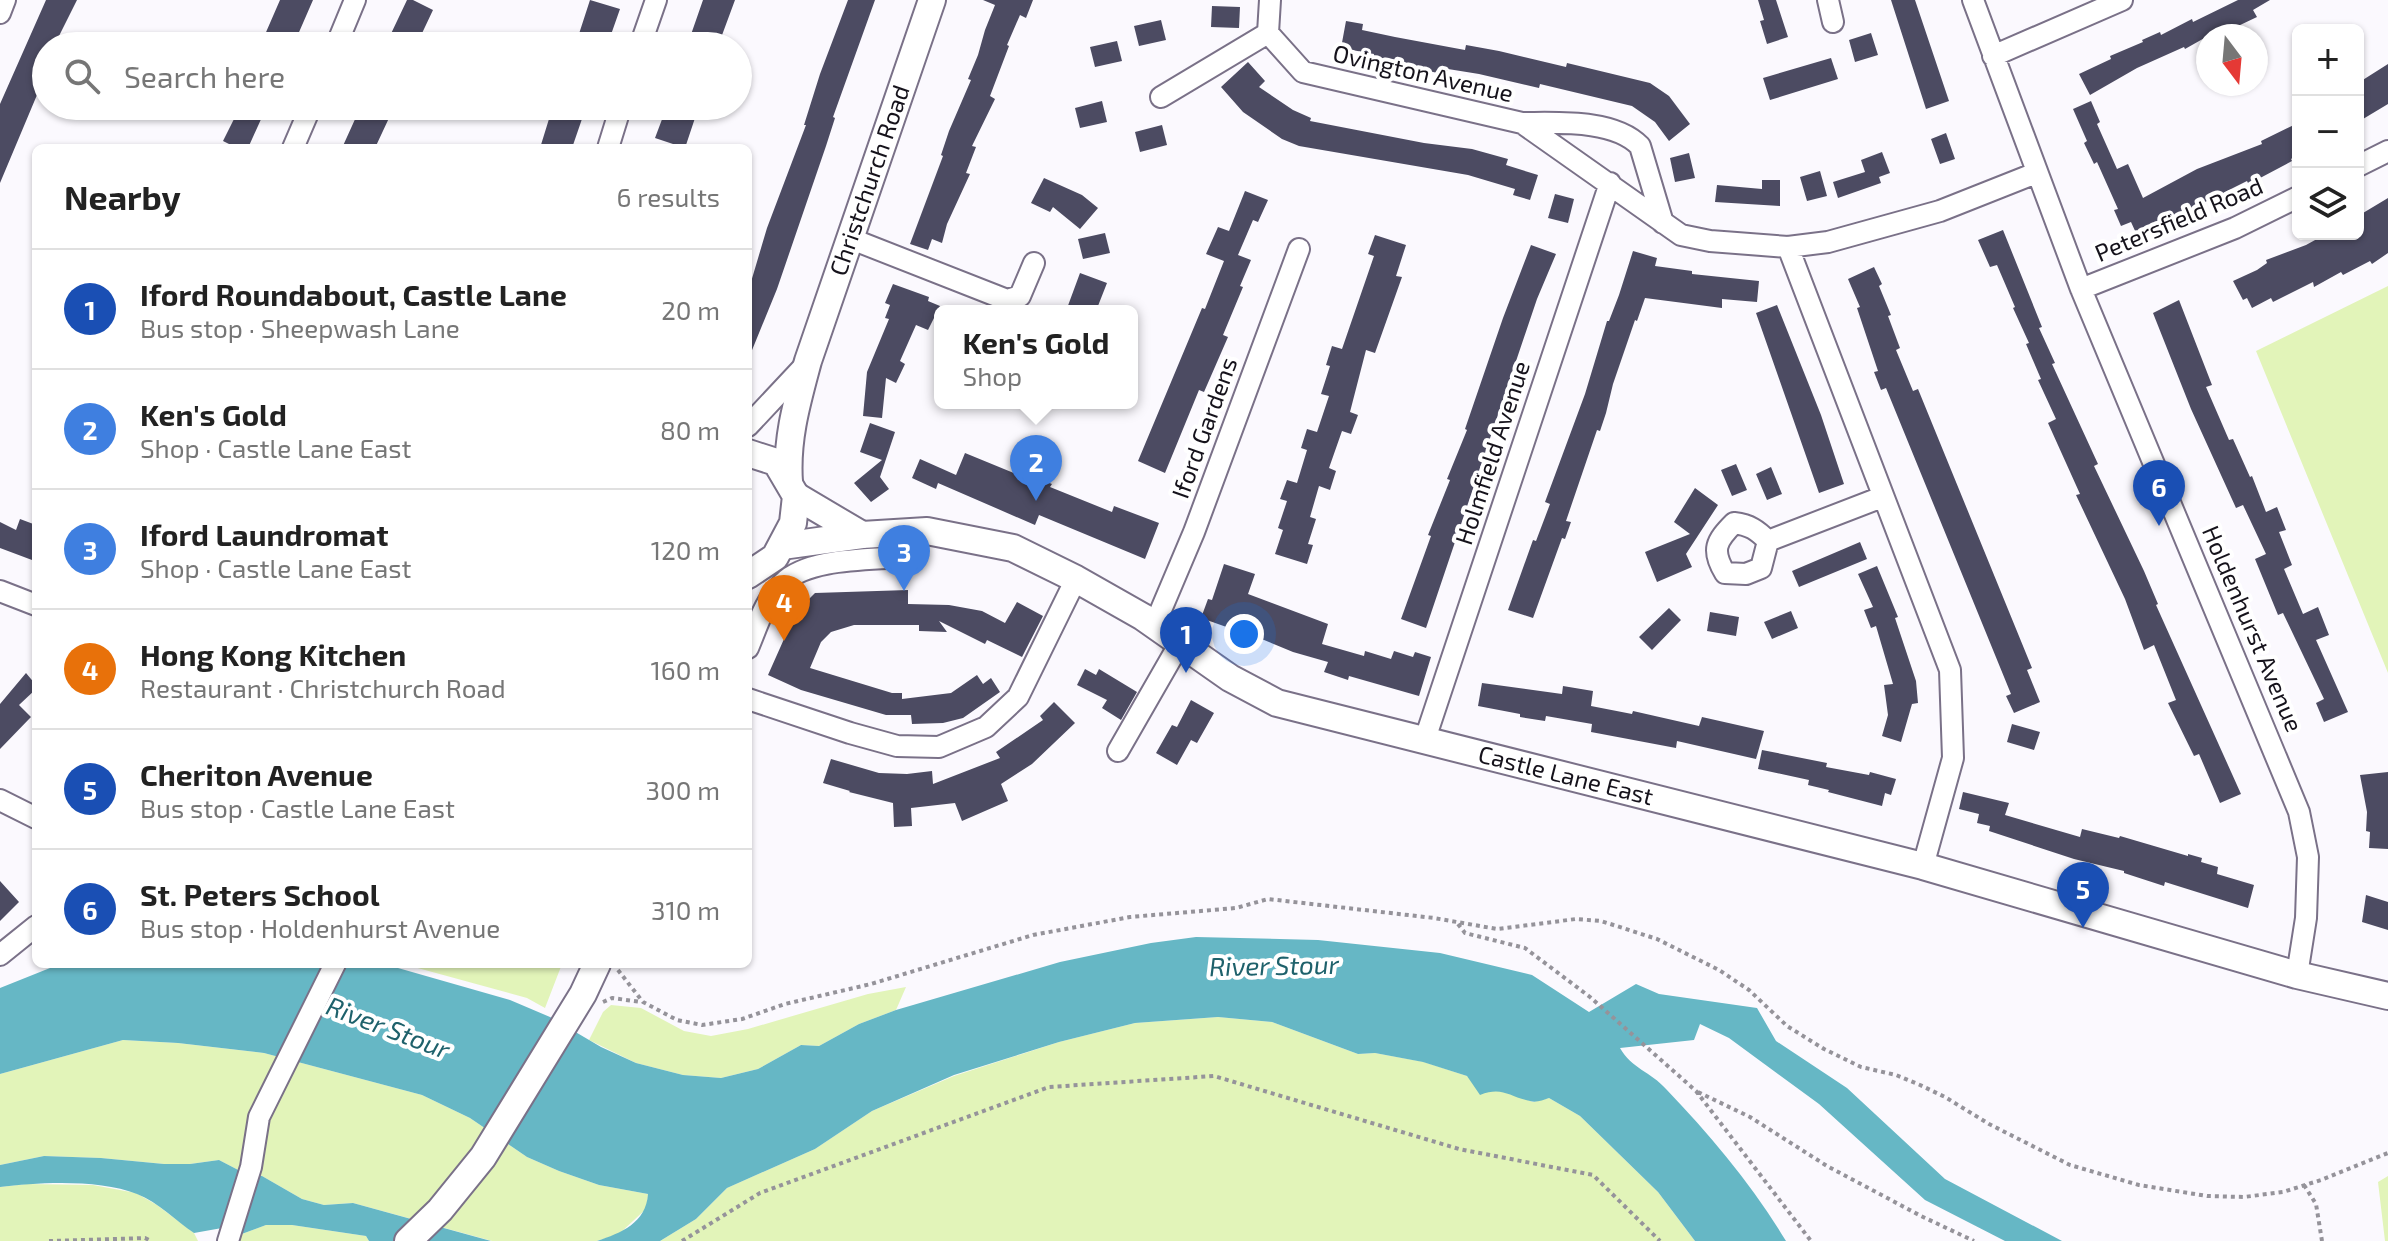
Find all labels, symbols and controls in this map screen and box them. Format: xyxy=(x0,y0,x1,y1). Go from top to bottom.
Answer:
north arrow xyxy=(2196,24,2268,96)
map controls xyxy=(2292,24,2364,240)
button: + xyxy=(2292,24,2364,96)
search box xyxy=(32,32,752,120)
street label: Ovington Avenue xyxy=(1330,38,1516,107)
icon: search xyxy=(60,54,104,98)
text: Search here xyxy=(124,58,285,94)
street label: Christchurch Road xyxy=(822,81,915,279)
button: − xyxy=(2292,96,2364,168)
button: layers xyxy=(2292,168,2364,240)
street label: Petersfield Road xyxy=(2090,170,2267,267)
text: Nearby xyxy=(64,176,181,217)
text: 6 results xyxy=(617,181,720,212)
text: Iford Roundabout, Castle Lane xyxy=(140,276,567,312)
text: 1 xyxy=(84,294,96,325)
text: 20 m xyxy=(661,294,720,325)
popup xyxy=(934,305,1138,409)
text: Bus stop · Sheepwash Lane xyxy=(140,312,460,343)
text: Ken's Gold xyxy=(963,324,1109,360)
street label: Iford Gardens xyxy=(1165,353,1242,502)
street label: Holmfield Avenue xyxy=(1448,357,1535,548)
text: Shop xyxy=(963,360,1022,391)
text: Ken's Gold xyxy=(140,396,287,432)
text: 2 xyxy=(82,414,98,445)
text: 80 m xyxy=(660,414,720,445)
text: Shop · Castle Lane East xyxy=(140,432,411,463)
pin: 2 xyxy=(1010,435,1062,501)
pin: 6 xyxy=(2133,460,2185,526)
text: Iford Laundromat xyxy=(140,516,388,552)
street label: Holdenhurst Avenue xyxy=(2197,521,2310,736)
pin: 3 xyxy=(878,525,930,591)
text: 3 xyxy=(83,534,97,565)
text: 120 m xyxy=(651,534,720,565)
text: Shop · Castle Lane East xyxy=(140,552,411,583)
pin: 4 xyxy=(758,575,810,641)
pin: 1 xyxy=(1160,607,1212,673)
your location xyxy=(1224,614,1264,654)
text: Hong Kong Kitchen xyxy=(140,636,406,672)
text: 4 xyxy=(82,654,98,685)
text: 160 m xyxy=(651,654,720,685)
text: Restaurant · Christchurch Road xyxy=(140,672,506,703)
street label: Castle Lane East xyxy=(1476,738,1657,810)
text: Cheriton Avenue xyxy=(140,756,373,792)
text: 5 xyxy=(83,774,97,805)
text: 300 m xyxy=(646,774,720,805)
text: Bus stop · Castle Lane East xyxy=(140,792,455,823)
pin: 5 xyxy=(2057,862,2109,928)
text: St. Peters School xyxy=(140,876,380,912)
text: 6 xyxy=(82,894,98,925)
text: 310 m xyxy=(651,894,720,925)
text: Bus stop · Holdenhurst Avenue xyxy=(140,912,500,943)
water label: River Stour xyxy=(1209,948,1340,981)
water label: River Stour xyxy=(322,989,455,1065)

